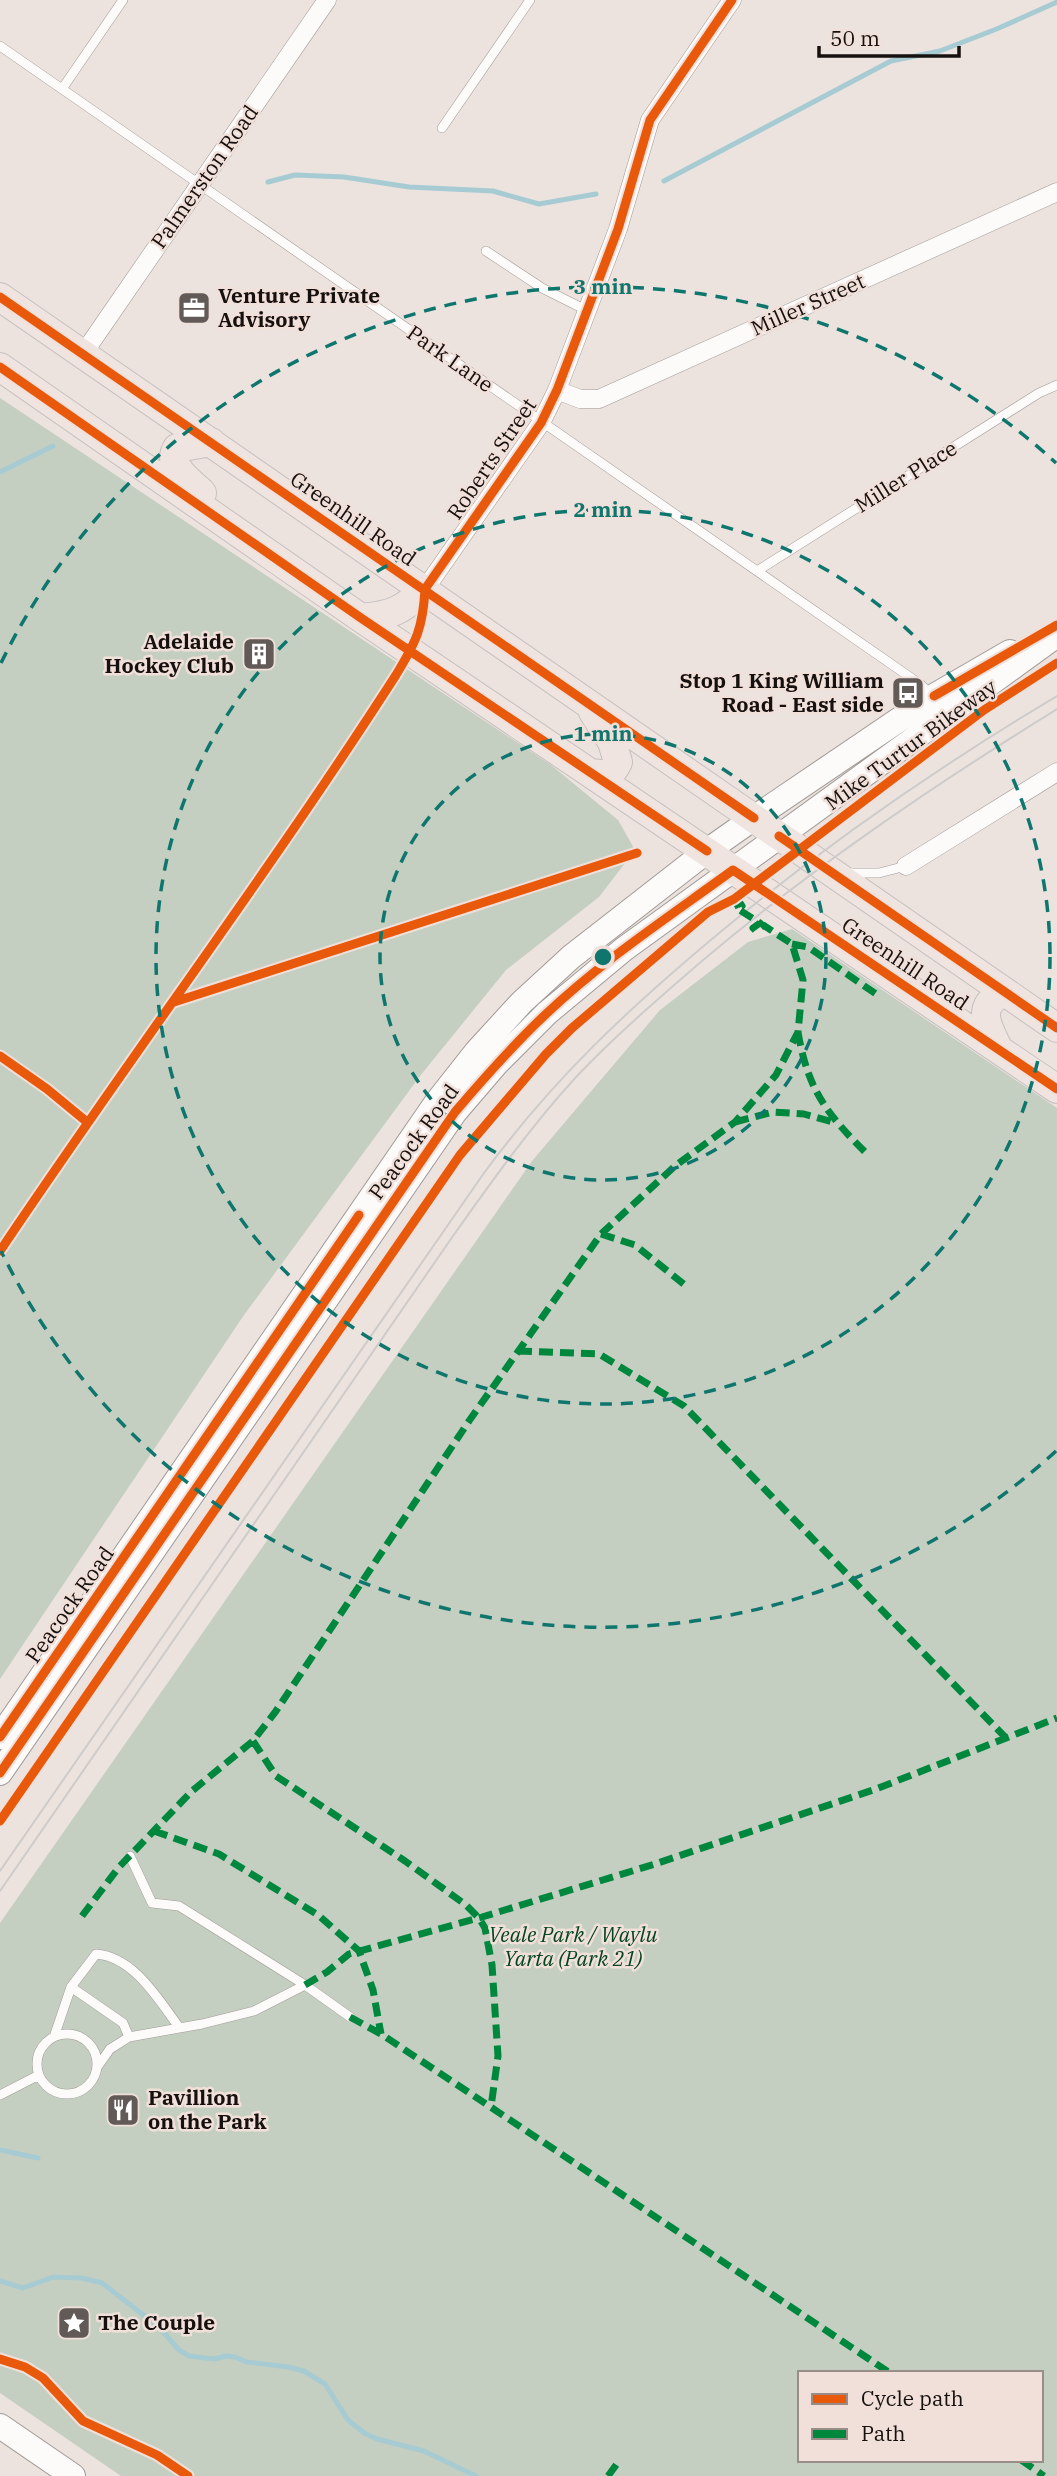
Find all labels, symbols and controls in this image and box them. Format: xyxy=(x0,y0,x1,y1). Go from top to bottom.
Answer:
scale bar xyxy=(819,14,959,58)
text: 50 m xyxy=(830,24,880,52)
street label: Palmerston Road xyxy=(144,99,264,254)
street label: Miller Street xyxy=(746,266,869,342)
text: 3 min xyxy=(574,272,632,300)
place label: Venture Private Advisory xyxy=(218,281,380,333)
office icon: Venture Private Advisory xyxy=(175,289,213,327)
street label: Park Lane xyxy=(402,318,499,398)
street label: Roberts Street xyxy=(440,392,542,525)
street label: Miller Place xyxy=(849,434,962,519)
street label: Greenhill Road xyxy=(285,464,422,572)
text: 2 min xyxy=(574,495,632,523)
place label: Adelaide Hockey Club xyxy=(104,627,234,679)
building icon: Adelaide Hockey Club xyxy=(240,635,278,673)
place label: Stop 1 King William Road - East side xyxy=(680,666,884,718)
street label: Mike Turtur Bikeway xyxy=(819,672,1003,816)
bus stop icon: Stop 1 King William Road - East side xyxy=(889,674,927,712)
text: 1 min xyxy=(574,719,632,747)
street label: Greenhill Road xyxy=(837,910,975,1016)
centre of rings xyxy=(591,945,615,969)
street label: Peacock Road xyxy=(362,1078,465,1205)
street label: Peacock Road xyxy=(19,1540,120,1668)
park label: Veale Park / Waylu Yarta (Park 21) xyxy=(489,1920,657,1972)
place label: Pavillion on the Park xyxy=(148,2083,267,2135)
restaurant icon: Pavillion on the Park xyxy=(104,2091,142,2129)
place icon: The Couple xyxy=(55,2304,93,2342)
place label: The Couple xyxy=(98,2308,215,2336)
legend xyxy=(798,2371,1043,2462)
text: Cycle path xyxy=(861,2384,964,2412)
text: Path xyxy=(861,2419,906,2447)

